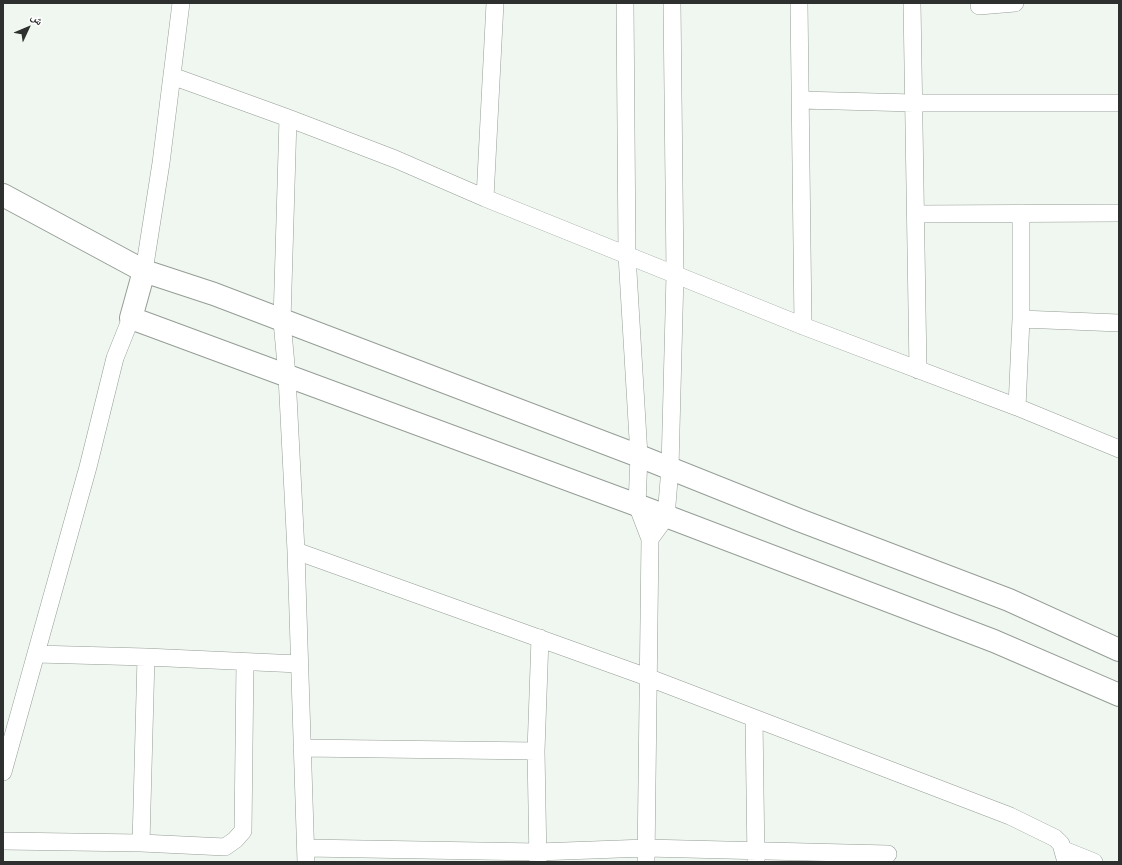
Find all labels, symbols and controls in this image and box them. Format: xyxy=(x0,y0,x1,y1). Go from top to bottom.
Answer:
north arrow xyxy=(8,8,48,48)
text: ش xyxy=(28,11,46,28)

